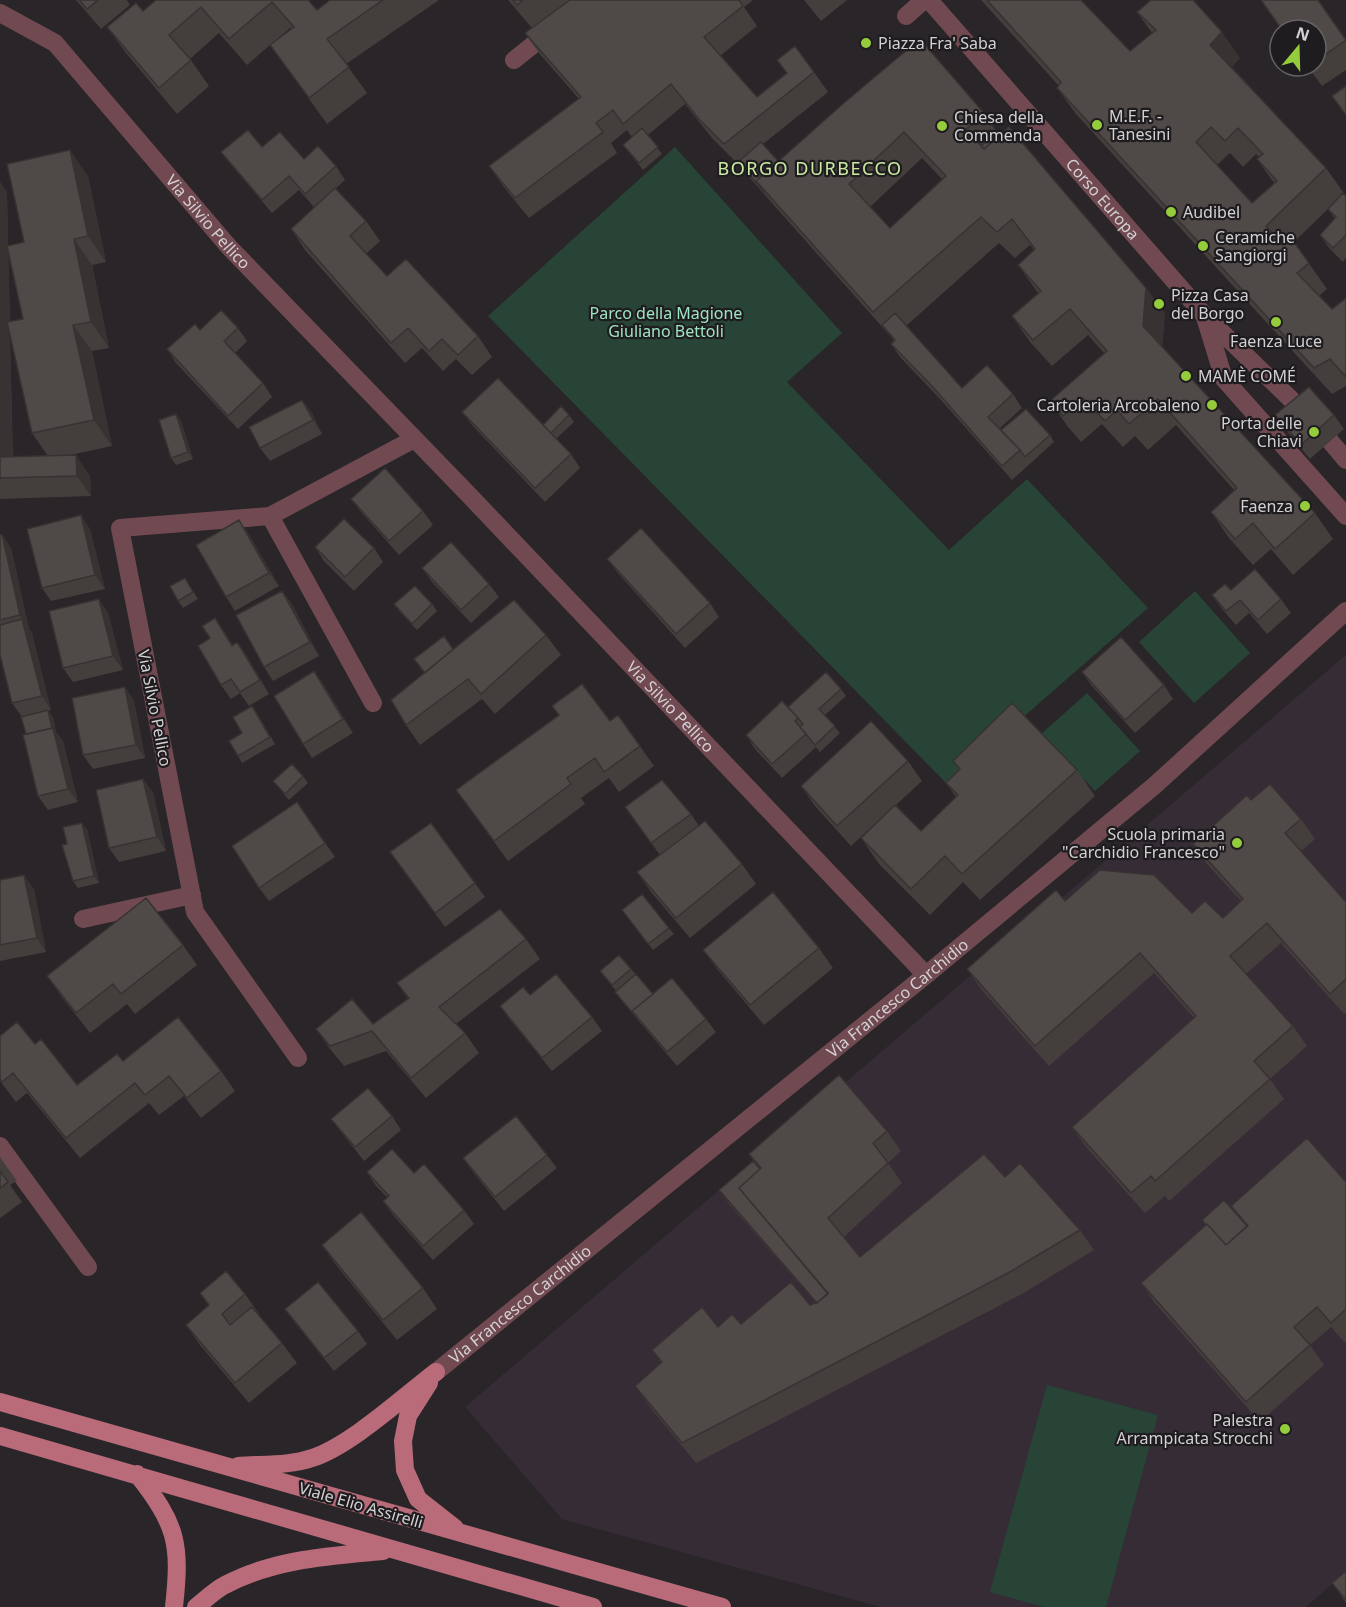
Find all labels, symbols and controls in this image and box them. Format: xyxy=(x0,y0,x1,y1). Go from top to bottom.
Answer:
north arrow xyxy=(1268,18,1328,78)
text: N xyxy=(1293,21,1313,46)
place label: Piazza Fra' Saba xyxy=(878,32,997,54)
marker: Piazza Fra' Saba xyxy=(859,36,873,50)
place label: M.E.F. - Tanesini xyxy=(1109,105,1170,145)
place label: Chiesa della Commenda xyxy=(954,106,1044,146)
marker: M.E.F. - Tanesini xyxy=(1090,118,1104,132)
marker: Chiesa della Commenda xyxy=(935,119,949,133)
street label: Corso Europa xyxy=(1061,153,1144,244)
district label: BORGO DURBECCO xyxy=(717,156,903,180)
street label: Via Silvio Pellico xyxy=(161,170,255,274)
place label: Audibel xyxy=(1183,201,1240,223)
marker: Audibel xyxy=(1164,205,1178,219)
place label: Ceramiche Sangiorgi xyxy=(1215,226,1295,266)
marker: Ceramiche Sangiorgi xyxy=(1196,239,1210,253)
place label: Pizza Casa del Borgo xyxy=(1171,284,1249,324)
marker: Pizza Casa del Borgo xyxy=(1152,297,1166,311)
park label: Parco della Magione Giuliano Bettoli xyxy=(590,302,742,342)
marker: Faenza Luce xyxy=(1269,315,1283,329)
place label: Faenza Luce xyxy=(1230,330,1322,352)
place label: MAMÈ COMÉ xyxy=(1198,365,1296,387)
marker: MAMÈ COMÉ xyxy=(1179,369,1193,383)
place label: Cartoleria Arcobaleno xyxy=(1036,394,1200,416)
marker: Cartoleria Arcobaleno xyxy=(1205,398,1219,412)
place label: Porta delle Chiavi xyxy=(1221,412,1302,452)
marker: Porta delle Chiavi xyxy=(1307,425,1321,439)
place label: Faenza xyxy=(1240,495,1293,517)
marker: Faenza xyxy=(1298,499,1312,513)
street label: Via Silvio Pellico xyxy=(133,648,177,768)
street label: Via Silvio Pellico xyxy=(622,656,719,757)
place label: Scuola primaria "Carchidio Francesco" xyxy=(1062,823,1225,863)
marker: Scuola primaria "Carchidio Francesco" xyxy=(1230,836,1244,850)
street label: Via Francesco Carchidio xyxy=(822,933,973,1062)
street label: Via Francesco Carchidio xyxy=(444,1240,596,1368)
place label: Palestra Arrampicata Strocchi xyxy=(1117,1409,1273,1449)
marker: Palestra Arrampicata Strocchi xyxy=(1278,1422,1292,1436)
street label: Viale Elio Assirelli xyxy=(296,1477,426,1533)

